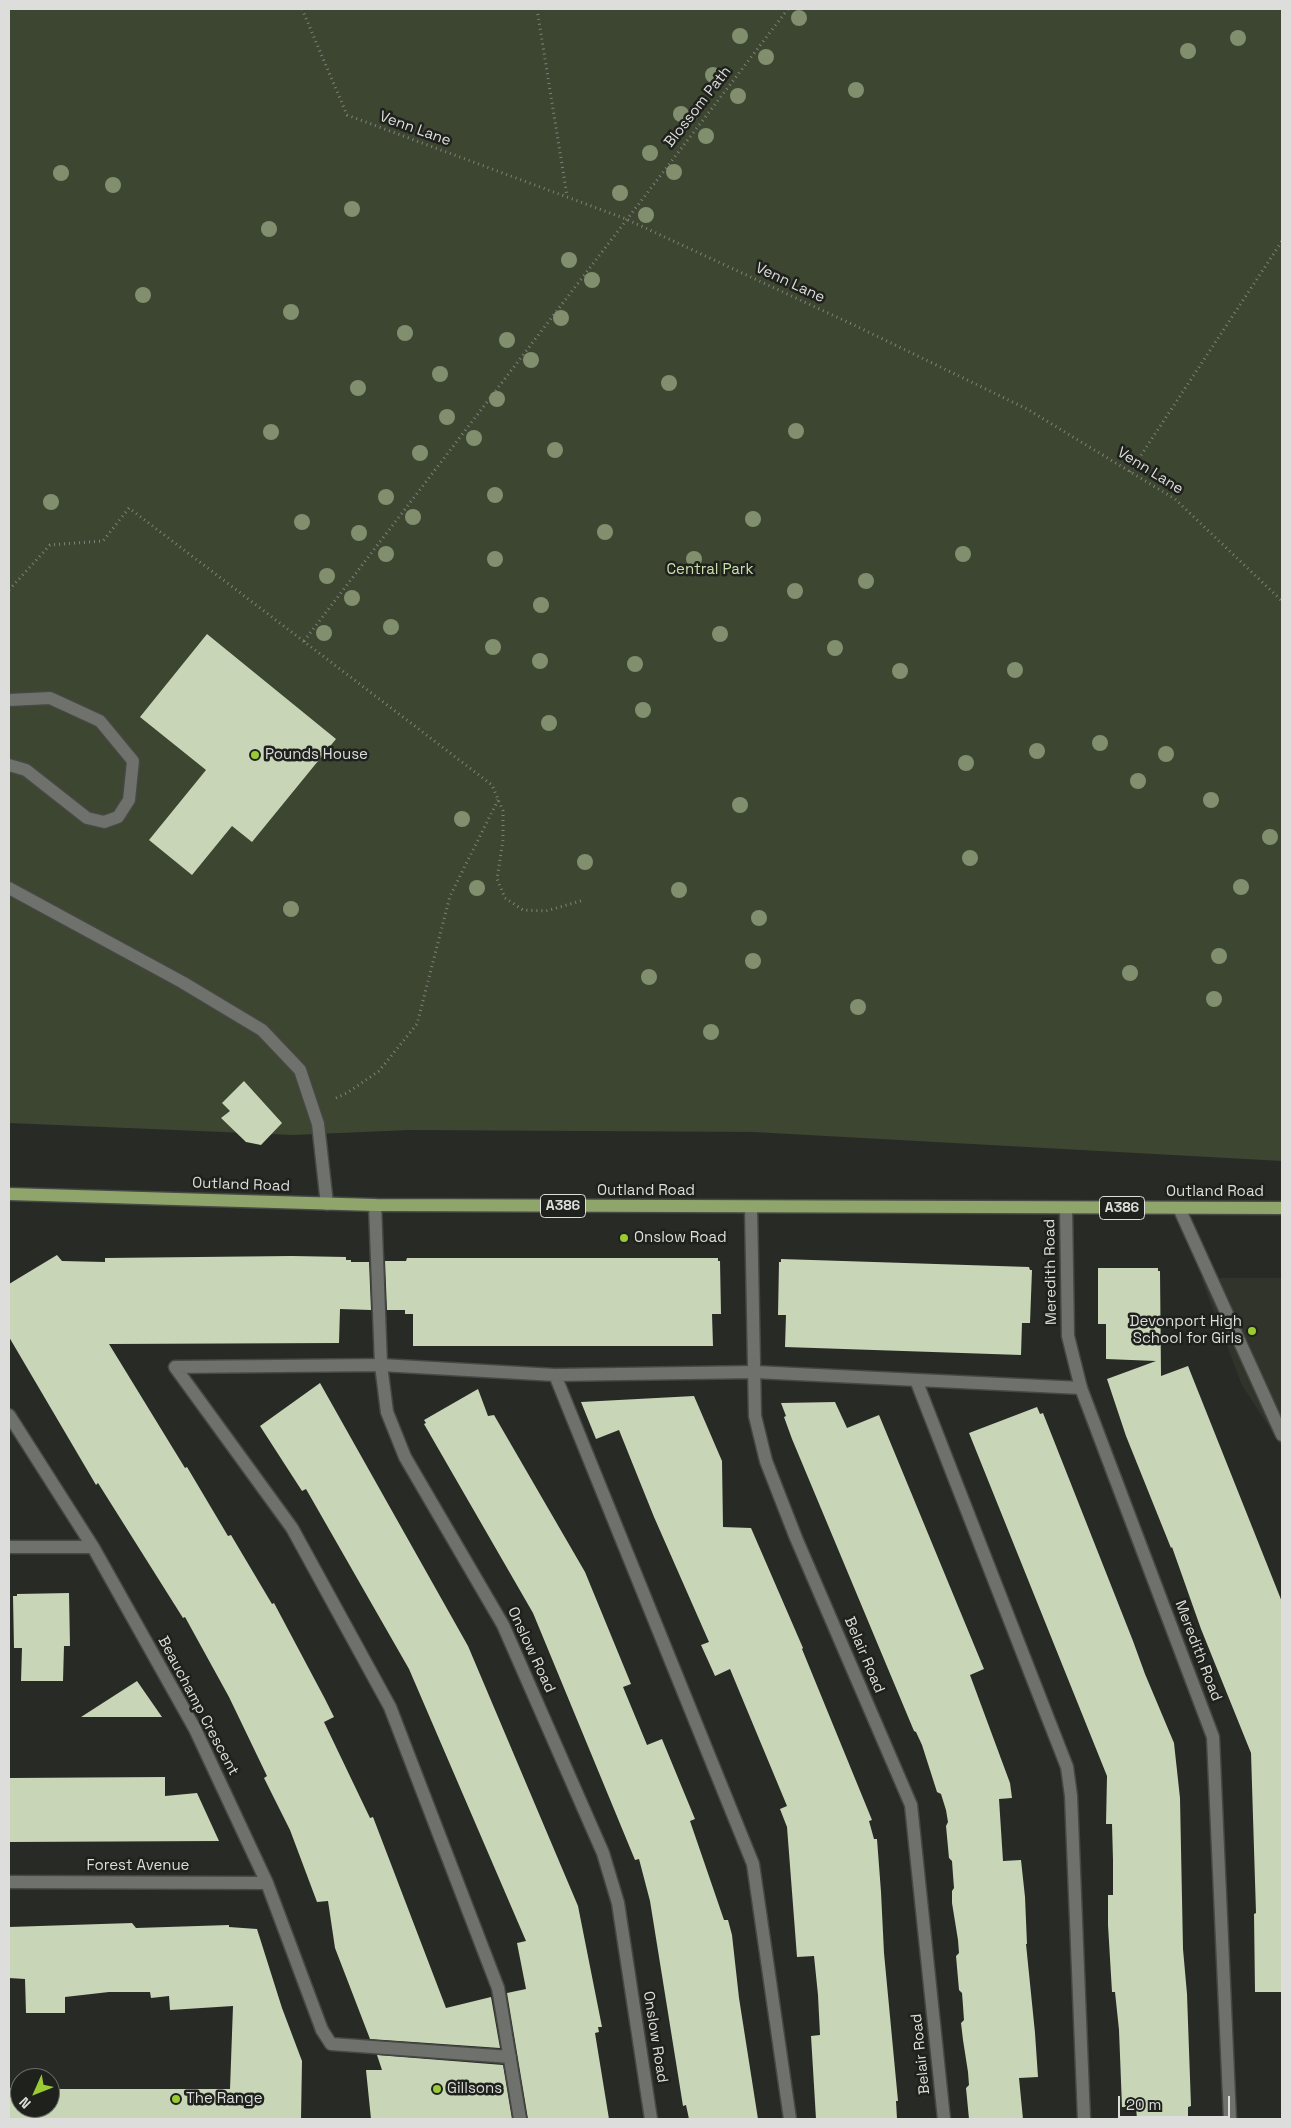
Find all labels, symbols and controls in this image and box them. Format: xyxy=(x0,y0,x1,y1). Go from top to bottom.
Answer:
street label: Blossom Path xyxy=(661,63,735,151)
street label: Venn Lane xyxy=(377,108,453,150)
street label: Venn Lane xyxy=(752,259,828,307)
street label: Venn Lane xyxy=(1114,444,1186,498)
park label: Central Park xyxy=(666,561,754,579)
place label: Pounds House xyxy=(265,746,368,764)
marker: Pounds House xyxy=(249,749,261,761)
street label: Outland Road xyxy=(192,1174,290,1196)
street label: Outland Road xyxy=(597,1182,695,1200)
street label: Outland Road xyxy=(1166,1183,1264,1201)
road number: A386 xyxy=(540,1194,586,1218)
road number: A386 xyxy=(1100,1196,1144,1220)
street label: Meredith Road xyxy=(1041,1219,1061,1325)
place label: Onslow Road xyxy=(634,1229,727,1247)
marker: Onslow Road xyxy=(618,1232,630,1244)
place label: Devonport High School for Girls xyxy=(1130,1313,1242,1348)
marker: Devonport High School for Girls xyxy=(1246,1325,1258,1337)
street label: Meredith Road xyxy=(1171,1598,1225,1704)
street label: Onslow Road xyxy=(503,1604,559,1696)
street label: Belair Road xyxy=(840,1614,888,1696)
street label: Beauchamp Crescent xyxy=(154,1633,242,1779)
street label: Forest Avenue xyxy=(86,1857,190,1875)
street label: Onslow Road xyxy=(639,1990,671,2084)
street label: Belair Road xyxy=(908,2013,934,2095)
north arrow xyxy=(10,2068,60,2118)
place label: Gillsons xyxy=(447,2080,502,2098)
marker: Gillsons xyxy=(431,2083,443,2095)
scale bar xyxy=(1121,2086,1234,2118)
place label: The Range xyxy=(186,2090,263,2108)
text: N xyxy=(15,2093,35,2112)
marker: The Range xyxy=(170,2093,182,2105)
text: 20 m xyxy=(1126,2095,1161,2114)

